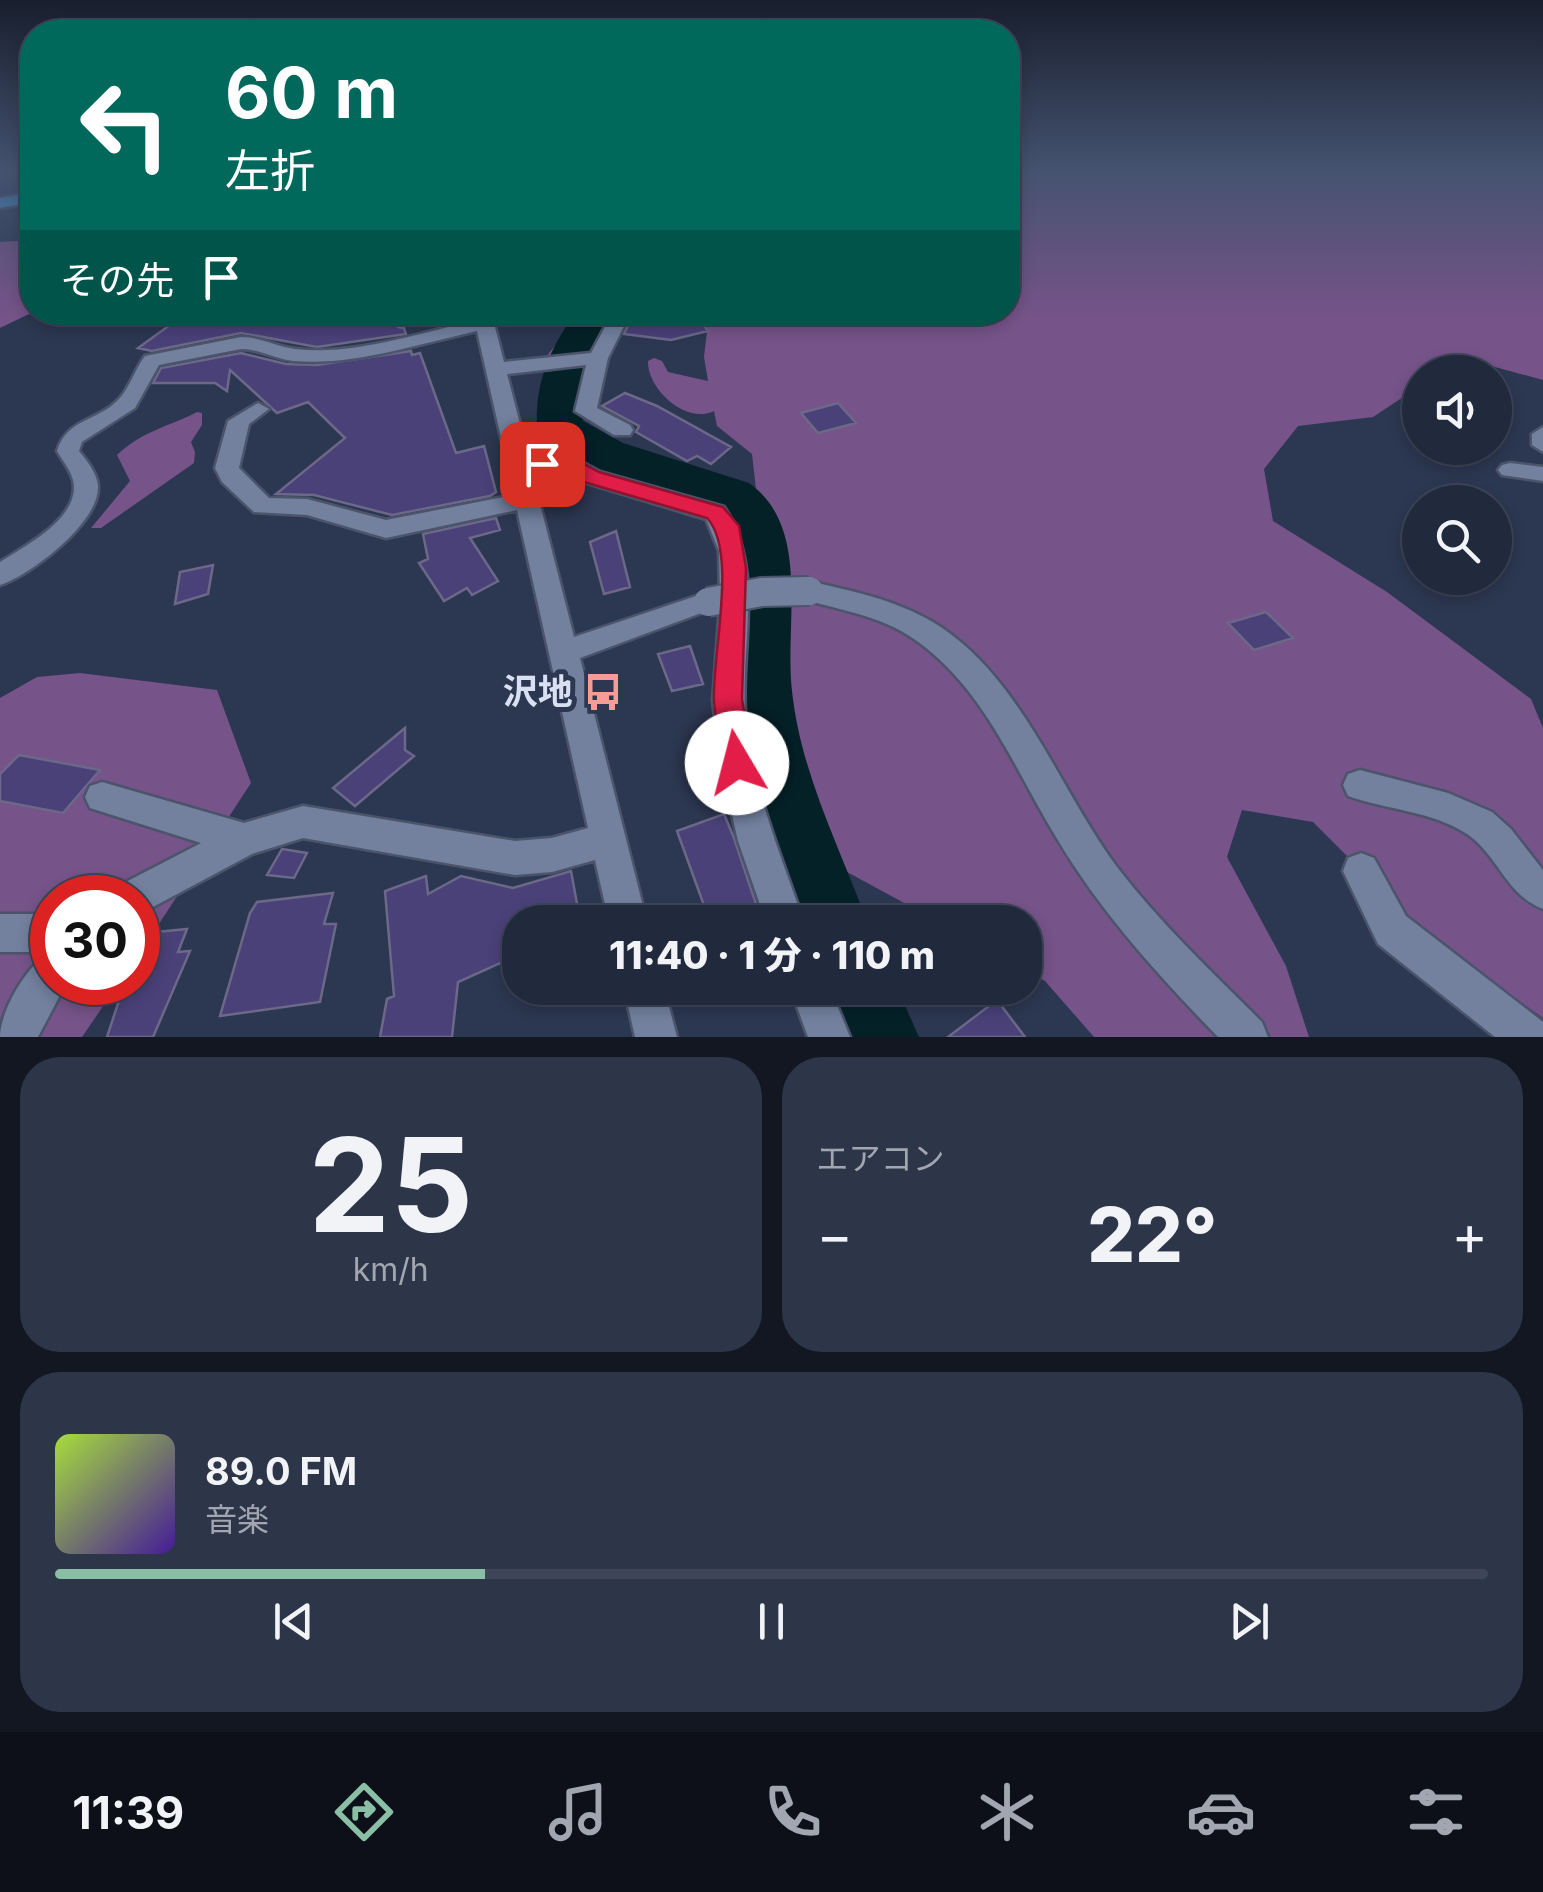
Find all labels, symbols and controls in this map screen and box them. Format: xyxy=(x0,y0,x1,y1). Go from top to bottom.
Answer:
text: 60 m xyxy=(225,50,398,135)
icon: left xyxy=(60,60,190,190)
text: 左折 xyxy=(225,143,315,198)
icon: arrive xyxy=(194,250,249,305)
text: その先 xyxy=(60,257,174,303)
map controls xyxy=(1402,355,1512,595)
button: sound xyxy=(1402,355,1512,465)
pin xyxy=(500,422,585,507)
icon: arrive xyxy=(515,437,570,492)
button: search xyxy=(1402,485,1512,595)
place label: 沢地 xyxy=(503,670,573,712)
bus stop icon: 沢地 xyxy=(582,671,624,713)
position arrow xyxy=(685,711,789,815)
speed limit sign: 30 xyxy=(30,875,160,1005)
text: 11:40 · 1 分 · 110 m xyxy=(609,932,935,978)
text: 25 xyxy=(308,1106,473,1263)
text: エアコン xyxy=(817,1139,945,1178)
text: 22° xyxy=(1087,1189,1217,1280)
text: − xyxy=(817,1202,853,1268)
text: + xyxy=(1452,1202,1488,1268)
text: km/h xyxy=(353,1250,429,1289)
text: 89.0 FM xyxy=(205,1448,357,1494)
text: 音楽 xyxy=(205,1500,269,1539)
icon: previous xyxy=(266,1594,321,1649)
icon: pause xyxy=(744,1594,799,1649)
icon: next xyxy=(1222,1594,1277,1649)
icon: directions xyxy=(329,1777,399,1847)
icon: music xyxy=(543,1777,613,1847)
icon: phone xyxy=(758,1777,828,1847)
icon: climate xyxy=(972,1777,1042,1847)
icon: car xyxy=(1186,1777,1256,1847)
icon: filters xyxy=(1401,1777,1471,1847)
text: 11:39 xyxy=(72,1785,184,1840)

